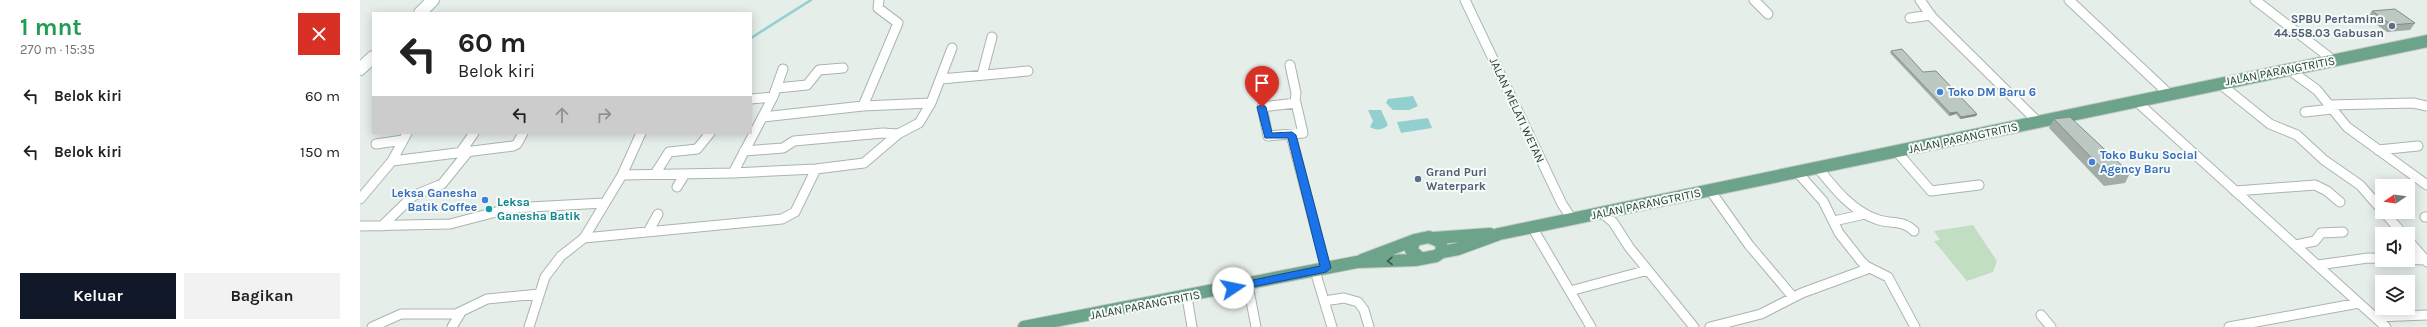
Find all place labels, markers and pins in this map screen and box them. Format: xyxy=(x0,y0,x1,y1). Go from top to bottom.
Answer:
place label: SPBU Pertamina 44.558.03 Gabusan xyxy=(2274,12,2384,40)
marker: SPBU Pertamina 44.558.03 Gabusan xyxy=(2387,21,2397,31)
pin xyxy=(1245,66,1279,107)
place label: Toko DM Baru 6 xyxy=(1948,85,2036,99)
marker: Toko DM Baru 6 xyxy=(1935,87,1945,97)
place label: Toko Buku Social Agency Baru xyxy=(2100,148,2197,176)
marker: Toko Buku Social Agency Baru xyxy=(2087,157,2097,167)
place label: Grand Puri Waterpark xyxy=(1426,165,1487,193)
marker: Grand Puri Waterpark xyxy=(1413,174,1423,184)
place label: Leksa Ganesha Batik Coffee xyxy=(391,186,477,214)
marker: Leksa Ganesha Batik Coffee xyxy=(480,195,490,205)
place label: Leksa Ganesha Batik xyxy=(497,195,580,223)
marker: Leksa Ganesha Batik xyxy=(484,204,494,214)

